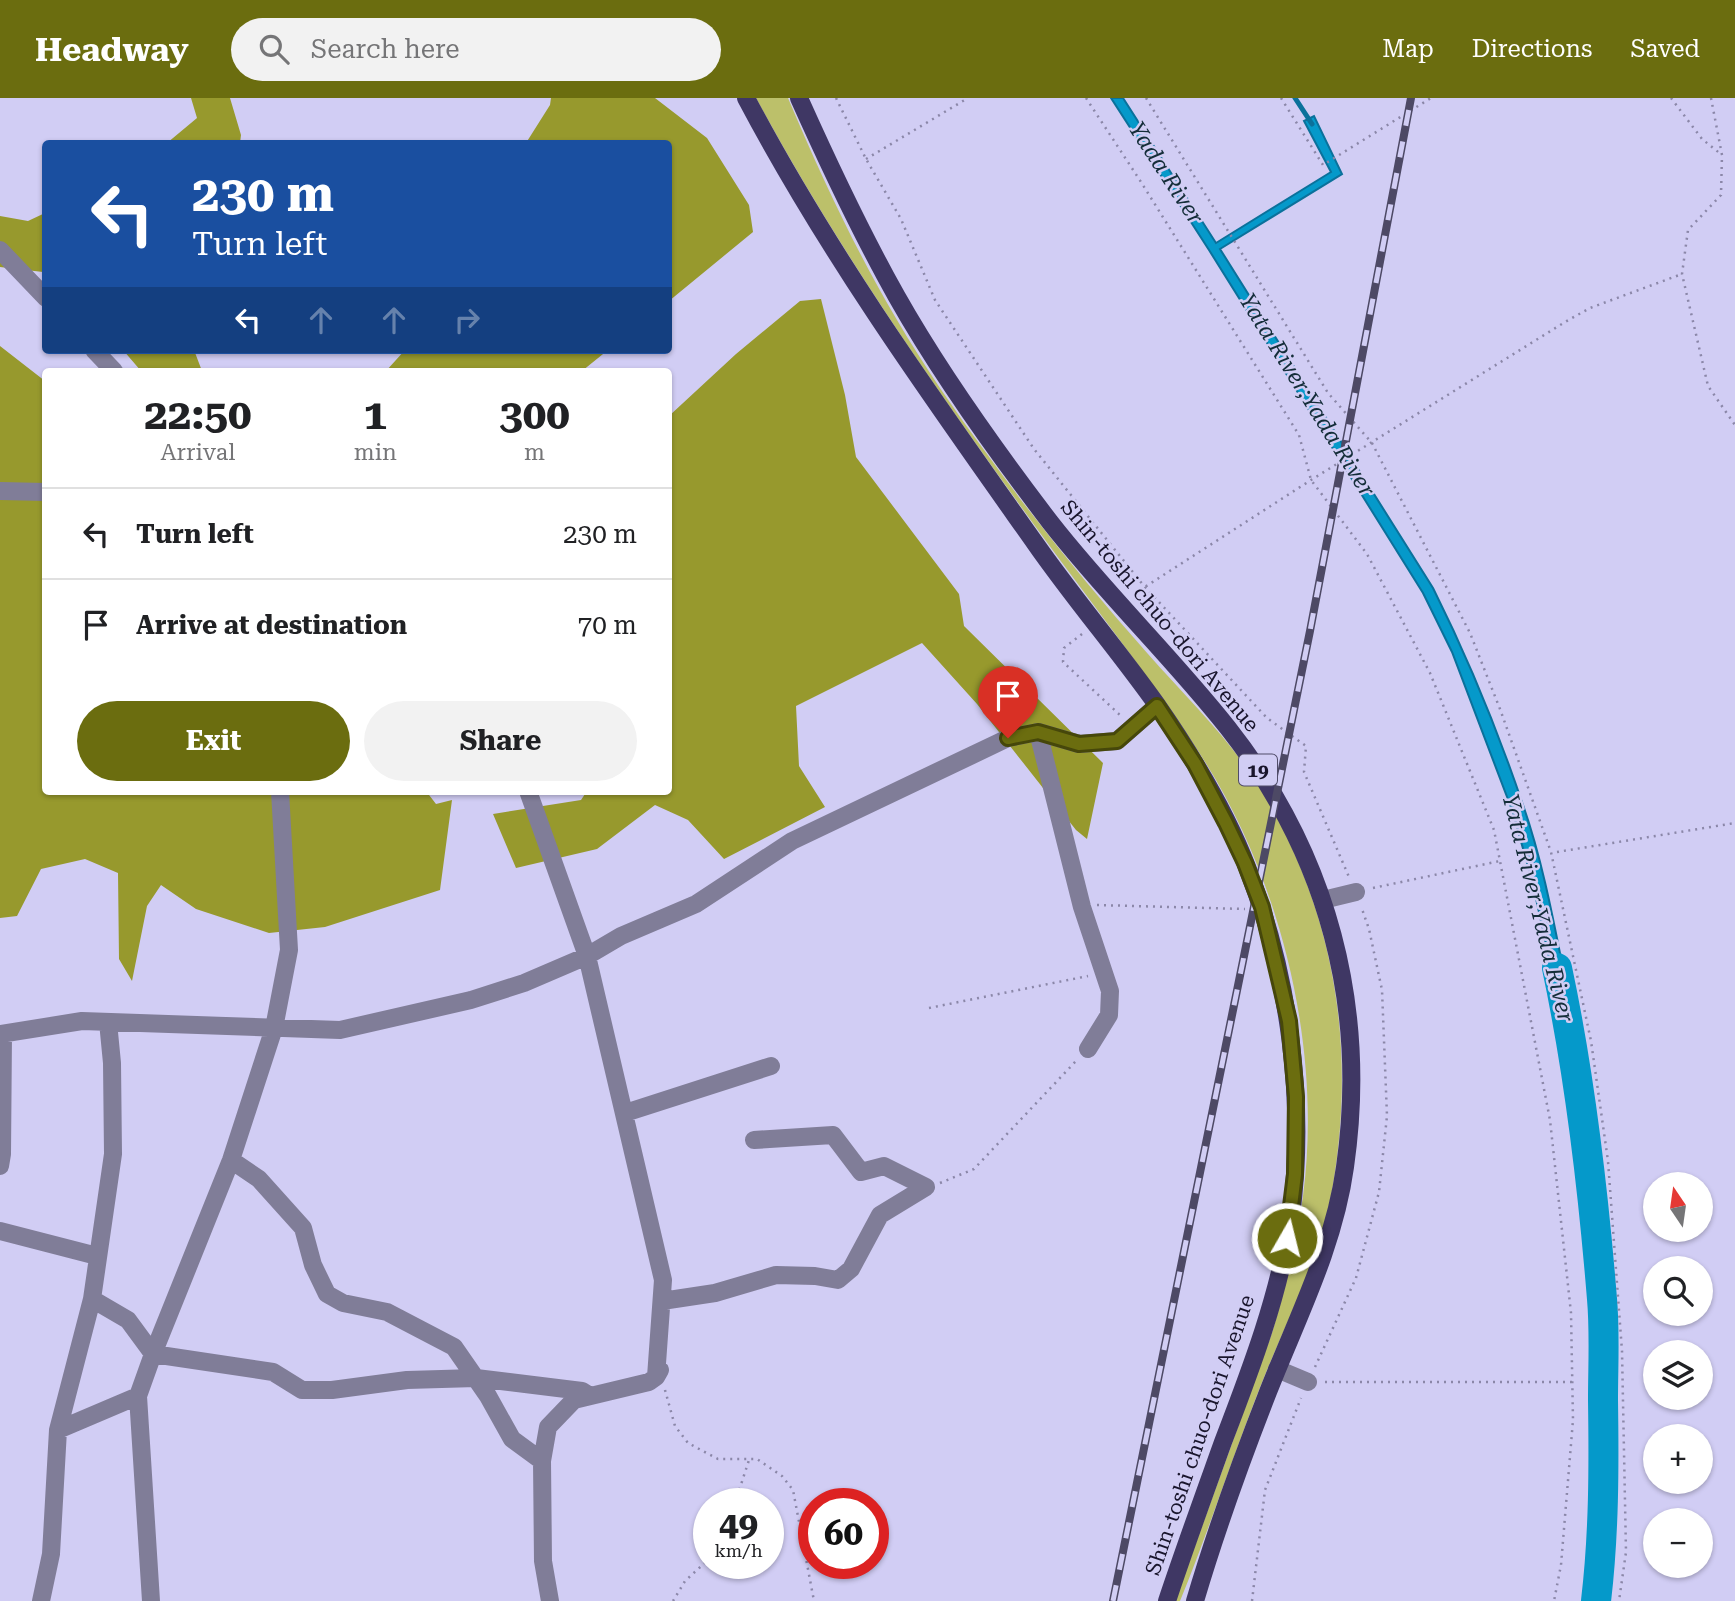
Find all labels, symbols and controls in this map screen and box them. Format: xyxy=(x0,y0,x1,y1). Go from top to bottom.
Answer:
search box xyxy=(231,18,721,81)
text: Headway xyxy=(35,30,189,69)
icon: search xyxy=(255,30,293,68)
text: Search here xyxy=(311,34,460,64)
text: Map xyxy=(1382,35,1434,63)
text: Directions xyxy=(1472,35,1592,63)
text: Saved xyxy=(1630,35,1700,63)
water label: Yada River xyxy=(1123,117,1209,230)
text: 230 m xyxy=(192,166,334,223)
icon: left xyxy=(77,168,168,259)
text: Turn left xyxy=(192,225,327,263)
water label: Yata River;Yada River xyxy=(1233,288,1381,502)
icon: left xyxy=(229,301,267,339)
icon: ahead xyxy=(302,301,340,339)
icon: ahead xyxy=(375,301,413,339)
icon: right xyxy=(448,301,486,339)
text: 22:50 xyxy=(144,390,251,439)
text: 1 xyxy=(364,390,387,439)
text: 300 xyxy=(499,390,570,439)
text: Arrival xyxy=(160,439,235,466)
text: min xyxy=(354,439,397,466)
text: m xyxy=(524,439,545,466)
street label: Shin-toshi chuo-dori Avenue xyxy=(1056,495,1264,737)
icon: left xyxy=(77,515,115,553)
text: Turn left xyxy=(136,519,254,549)
text: 230 m xyxy=(563,519,637,549)
icon: arrive xyxy=(77,606,115,644)
text: Arrive at destination xyxy=(136,610,407,640)
text: 70 m xyxy=(578,610,637,640)
pin xyxy=(978,666,1038,738)
icon: arrive xyxy=(989,677,1027,715)
button: Exit xyxy=(77,701,350,781)
button: Share xyxy=(364,701,637,781)
road number: 19 xyxy=(1239,754,1277,786)
water label: Yata River;Yada River xyxy=(1497,791,1580,1025)
north arrow xyxy=(1643,1172,1713,1242)
map controls xyxy=(1643,1172,1713,1578)
position arrow xyxy=(1250,1201,1324,1275)
button: search xyxy=(1643,1256,1713,1326)
street label: Shin-toshi chuo-dori Avenue xyxy=(1141,1292,1259,1578)
button: layers xyxy=(1643,1340,1713,1410)
button: + xyxy=(1643,1424,1713,1494)
speed limit sign: 60 xyxy=(798,1488,889,1579)
text: 49 xyxy=(719,1504,758,1545)
button: − xyxy=(1643,1508,1713,1578)
text: km/h xyxy=(714,1540,763,1561)

